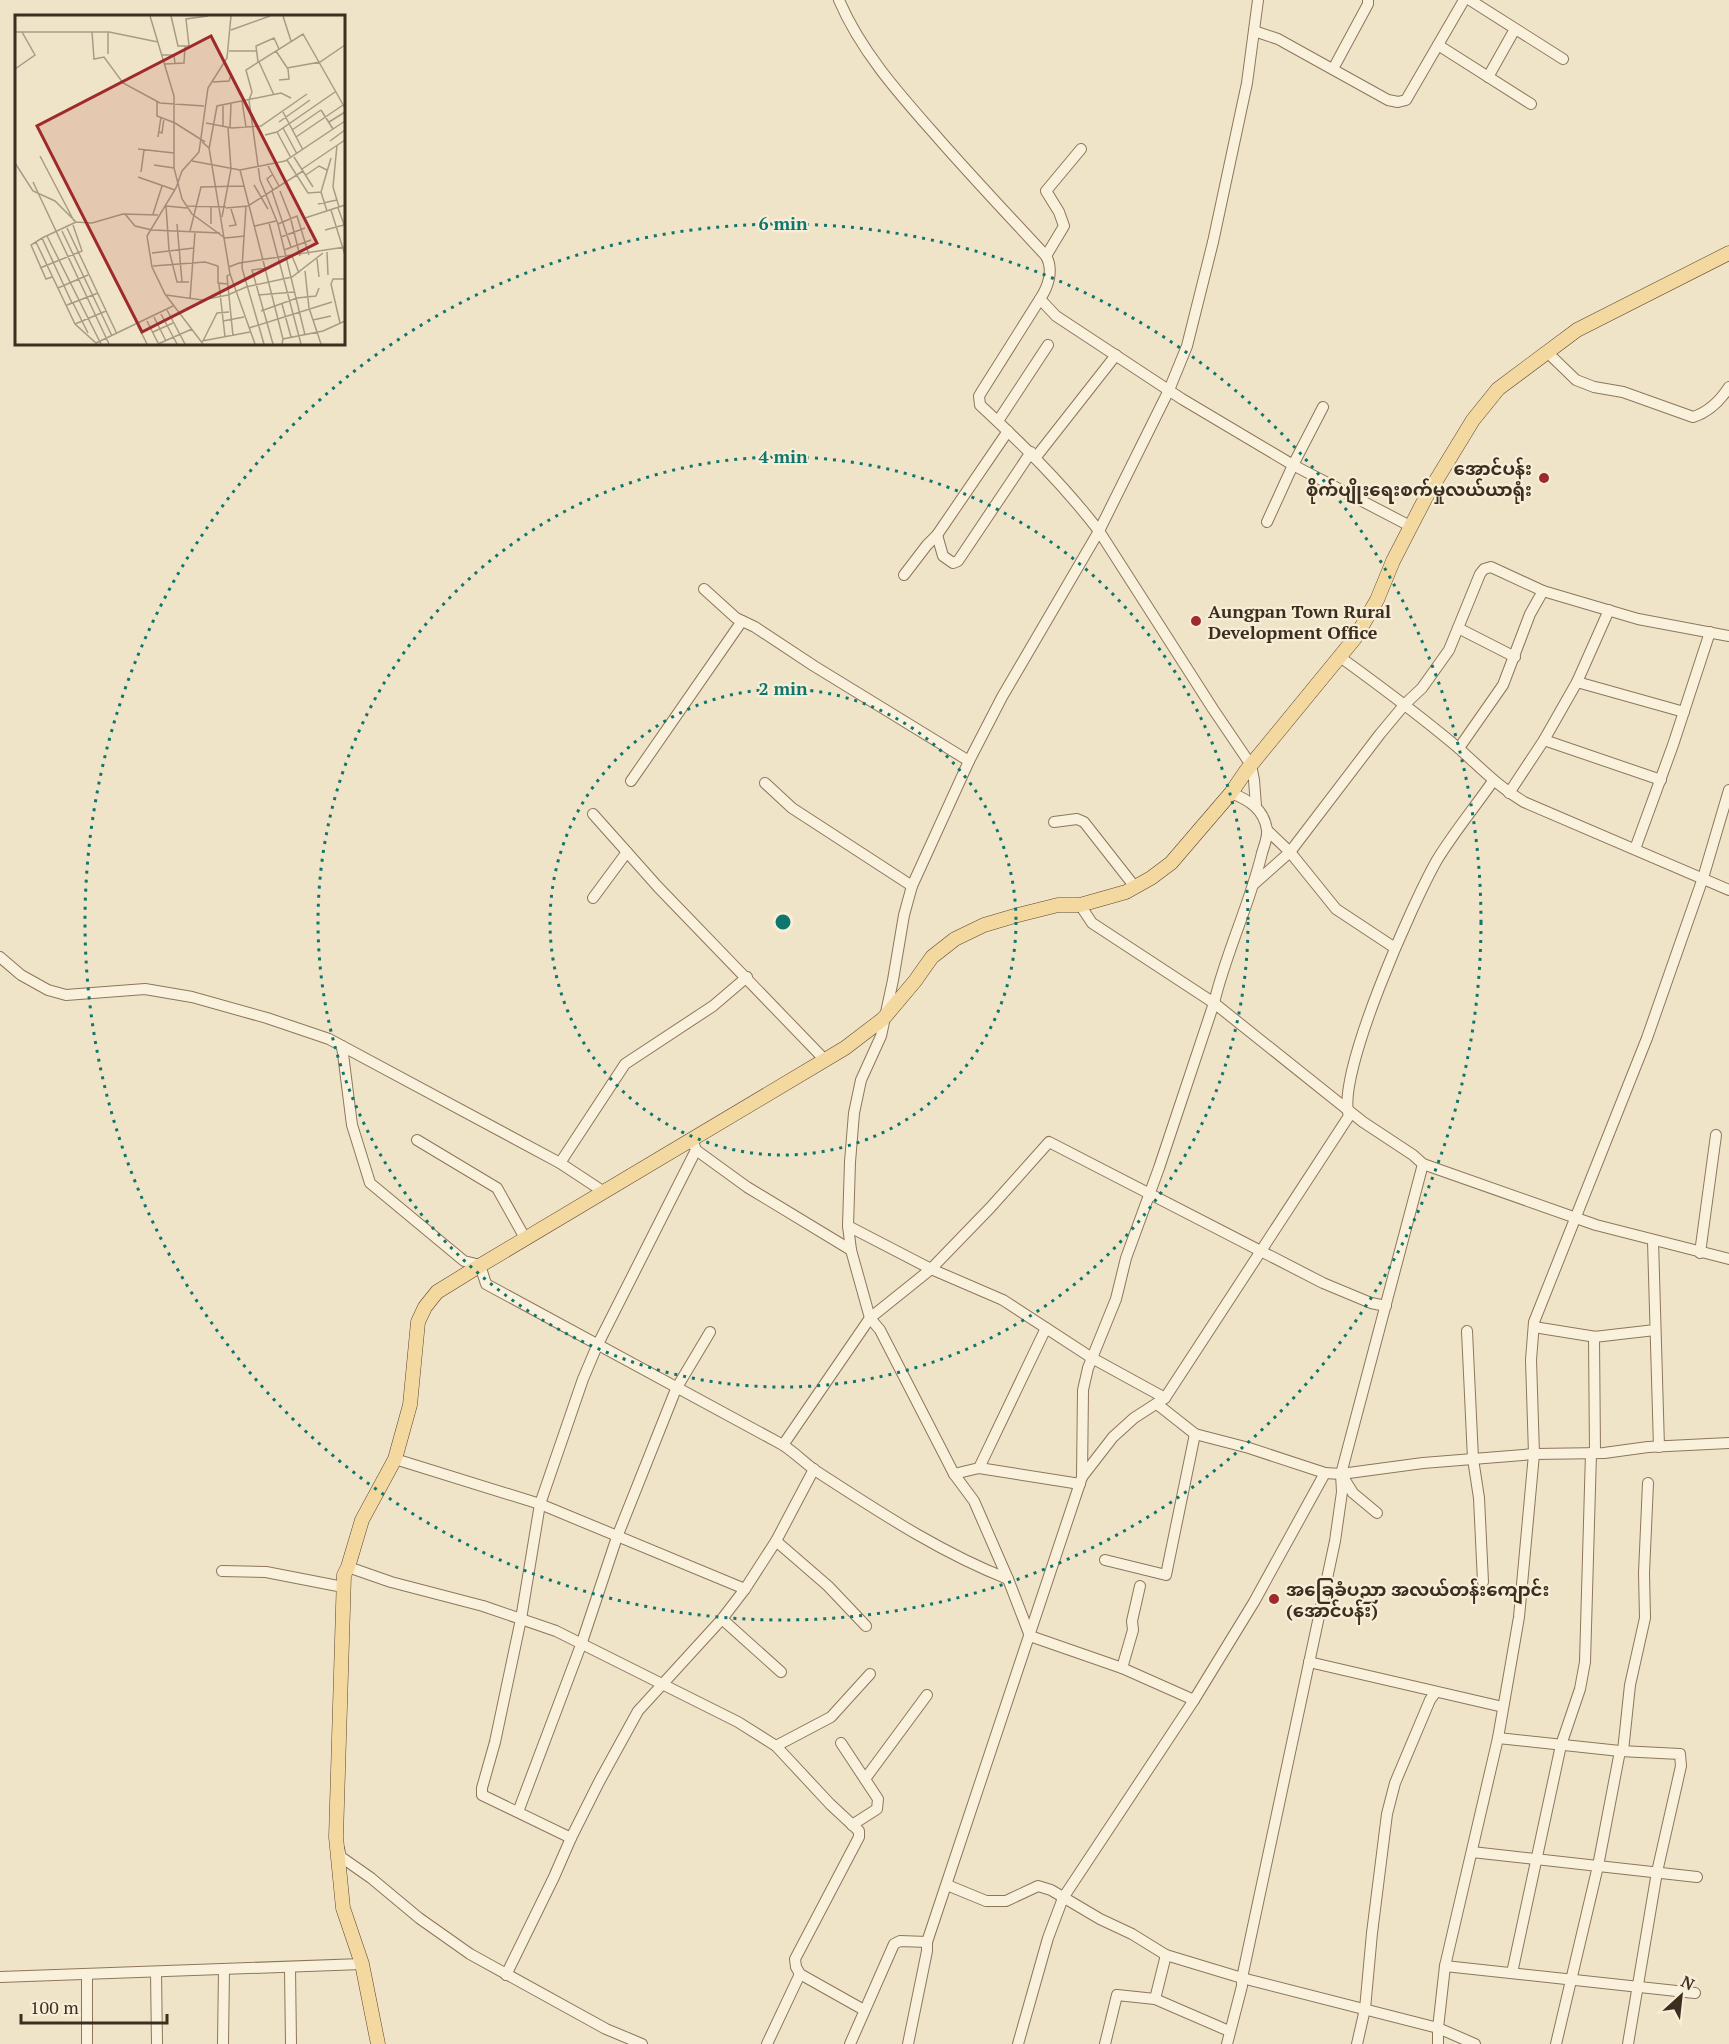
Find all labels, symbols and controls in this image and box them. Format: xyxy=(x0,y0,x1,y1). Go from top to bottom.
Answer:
inset map xyxy=(15,15,345,345)
text: 6 min xyxy=(758,211,808,235)
text: 4 min xyxy=(758,444,808,468)
place label: အောင်ပန်း စိုက်ပျိုးရေးစက်မှုလယ်ယာရုံး xyxy=(1306,456,1532,505)
marker: အောင်ပန်း စိုက်ပျိုးရေးစက်မှုလယ်ယာရုံး xyxy=(1537,471,1551,485)
place label: Aungpan Town Rural Development Office xyxy=(1208,599,1391,644)
marker: Aungpan Town Rural Development Office xyxy=(1189,614,1203,628)
text: 2 min xyxy=(758,676,808,700)
centre of rings xyxy=(773,912,793,932)
place label: အခြေခံပညာ အလယ်တန်းကျောင်း (အောင်ပန်း) xyxy=(1286,1577,1549,1625)
marker: အခြေခံပညာ အလယ်တန်းကျောင်း (အောင်ပန်း) xyxy=(1267,1592,1281,1606)
north arrow xyxy=(1651,1966,1711,2026)
text: N xyxy=(1677,1970,1698,1995)
scale bar xyxy=(21,1987,166,2025)
text: 100 m xyxy=(30,1995,79,2019)

